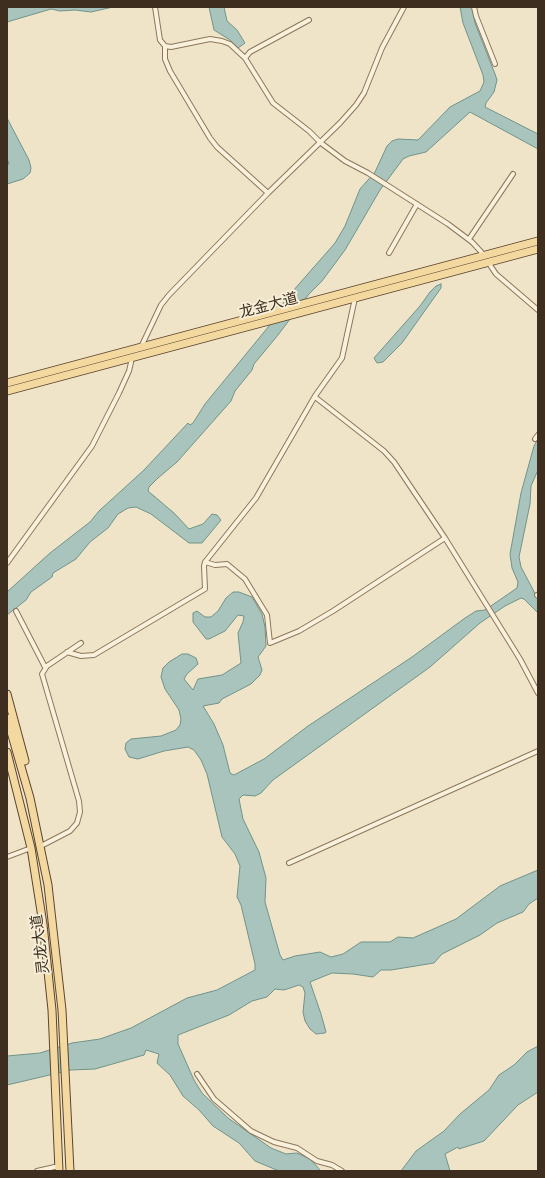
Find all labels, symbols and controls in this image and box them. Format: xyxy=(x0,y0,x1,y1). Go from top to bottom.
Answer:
street label: 龙金大道 xyxy=(238,291,300,323)
street label: 灵龙大道 xyxy=(29,913,55,975)

